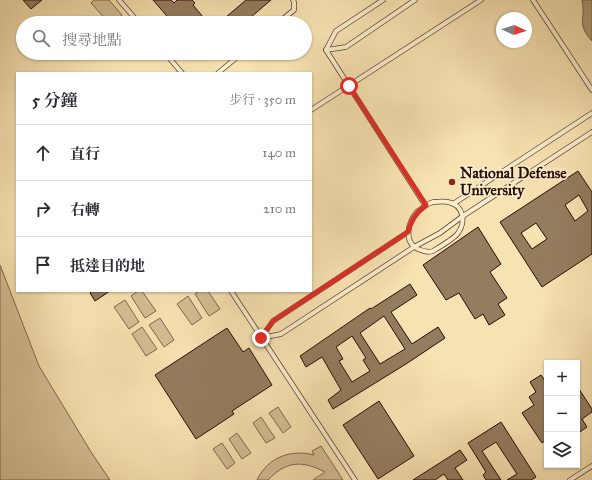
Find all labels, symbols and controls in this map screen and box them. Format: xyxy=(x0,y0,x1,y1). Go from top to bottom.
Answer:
north arrow xyxy=(496,12,532,48)
search box xyxy=(16,16,312,60)
icon: search xyxy=(30,27,52,49)
text: 搜尋地點 xyxy=(62,31,122,49)
route start xyxy=(340,77,358,95)
text: 5 分鐘 xyxy=(32,90,78,111)
text: 步行 · 350 m xyxy=(229,92,296,108)
icon: ahead xyxy=(32,142,54,164)
text: 直行 xyxy=(70,145,100,163)
text: 140 m xyxy=(262,145,296,161)
place label: National Defense University xyxy=(460,164,567,200)
marker: National Defense University xyxy=(447,177,457,187)
icon: right xyxy=(32,198,54,220)
text: 右轉 xyxy=(70,201,100,219)
text: 210 m xyxy=(263,201,296,217)
icon: arrive xyxy=(32,254,54,276)
text: 抵達目的地 xyxy=(70,257,145,275)
route end xyxy=(252,329,270,347)
map controls xyxy=(544,360,580,468)
button: + xyxy=(544,360,580,396)
button: − xyxy=(544,396,580,432)
button: layers xyxy=(544,432,580,468)

